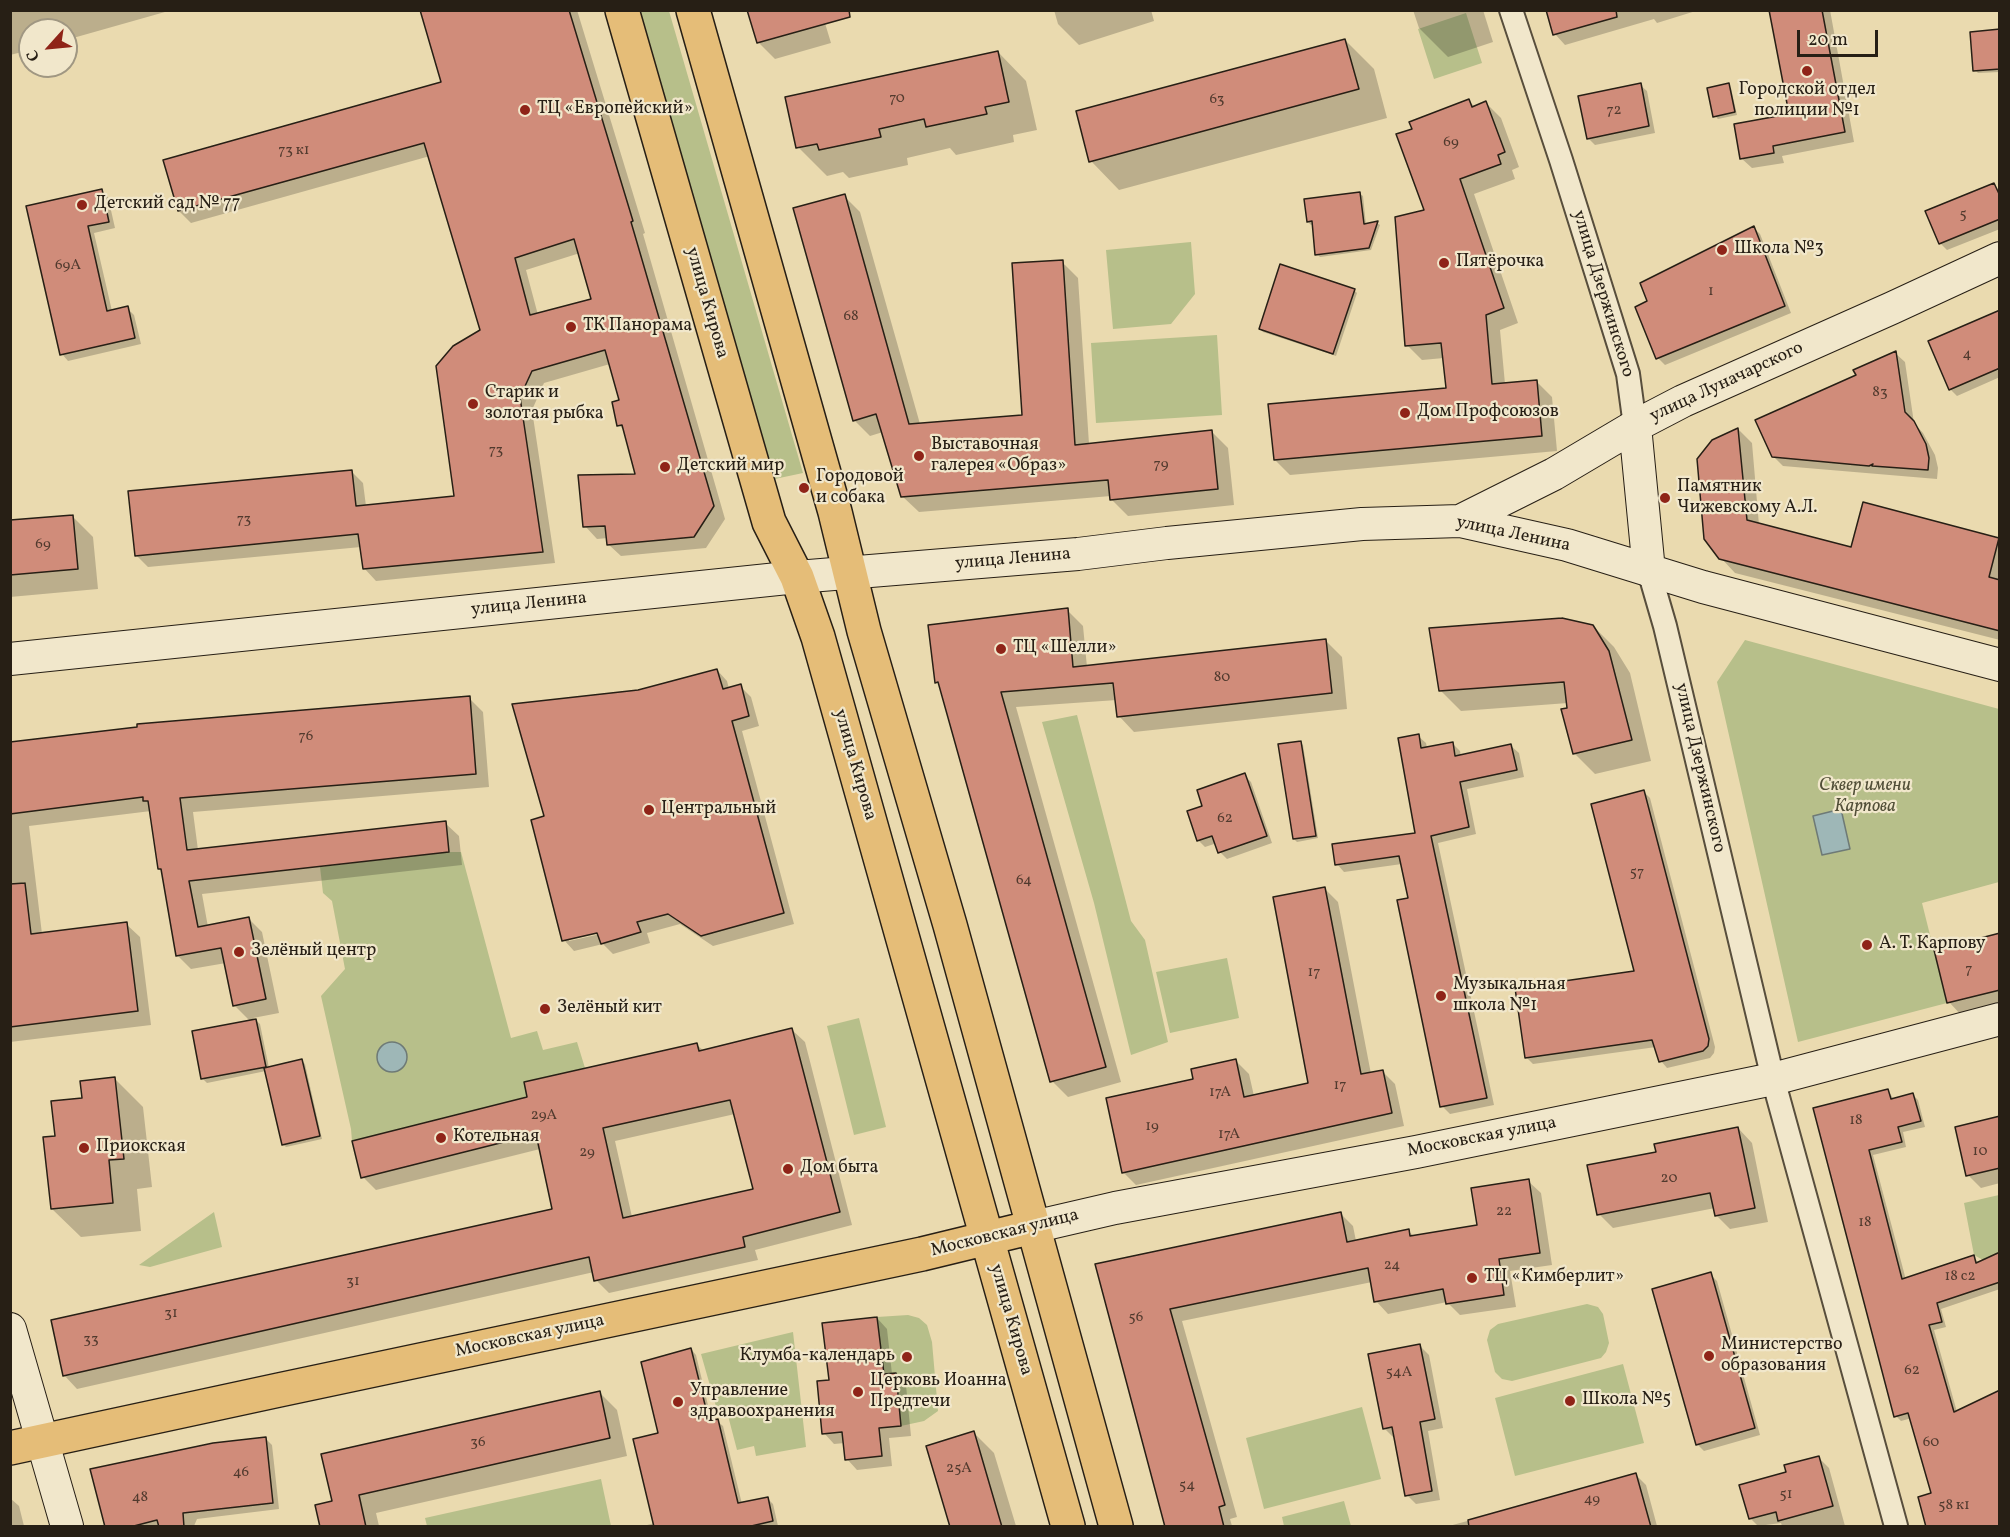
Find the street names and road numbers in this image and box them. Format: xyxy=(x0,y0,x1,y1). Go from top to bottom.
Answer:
street label: улица Дзержинского xyxy=(1566,208,1638,380)
street label: улица Кирова xyxy=(680,245,732,361)
street label: улица Луначарского xyxy=(1647,338,1807,428)
street label: улица Ленина xyxy=(1454,512,1572,558)
street label: улица Ленина xyxy=(954,544,1072,576)
street label: улица Ленина xyxy=(470,588,588,622)
street label: улица Дзержинского xyxy=(1669,681,1729,855)
street label: улица Кирова xyxy=(828,707,880,823)
street label: Московская улица xyxy=(1405,1113,1559,1163)
street label: Московская улица xyxy=(929,1205,1081,1263)
street label: улица Кирова xyxy=(984,1262,1036,1378)
street label: Московская улица xyxy=(454,1311,606,1363)

